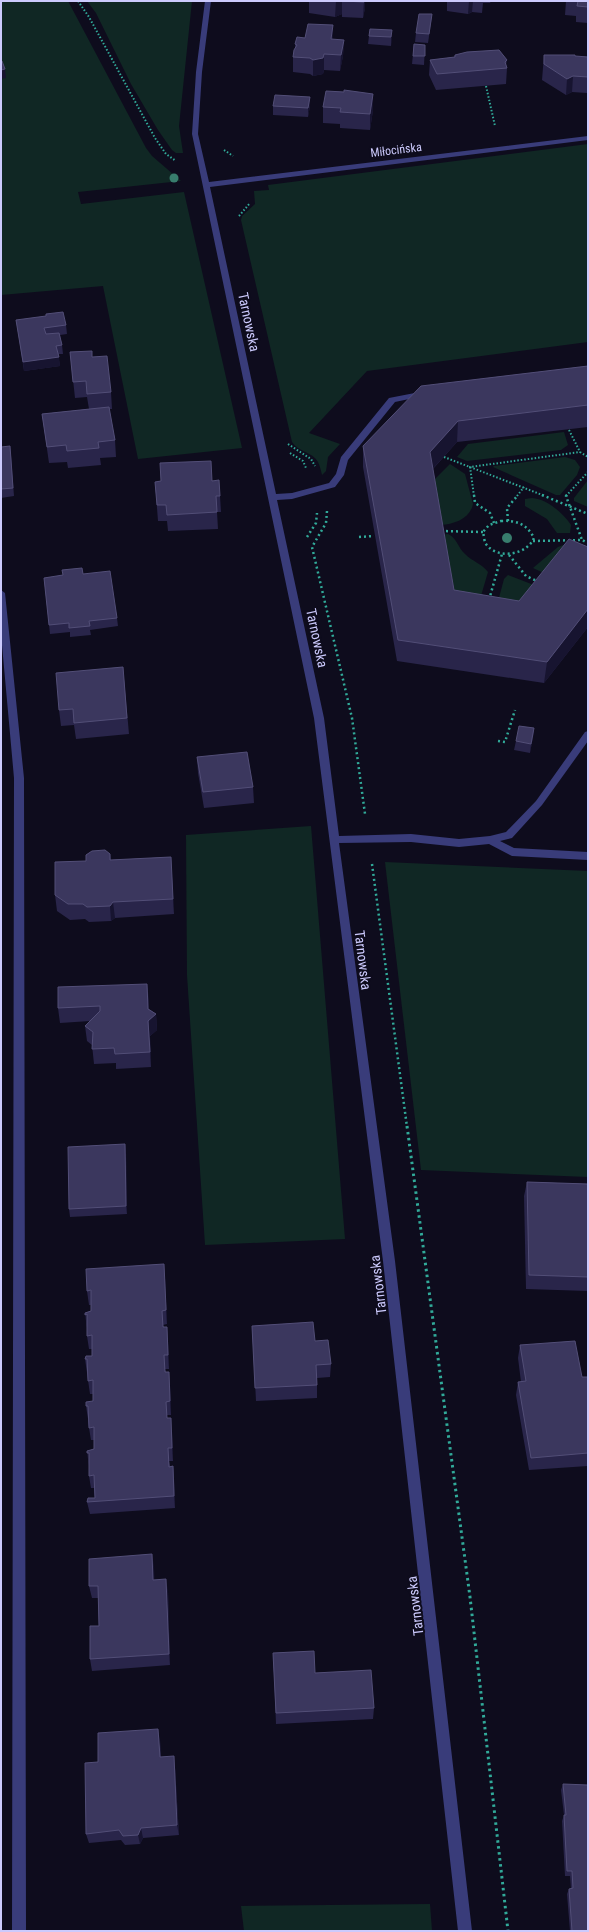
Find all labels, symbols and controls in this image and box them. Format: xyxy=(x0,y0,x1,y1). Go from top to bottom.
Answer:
street label: Miłocińska xyxy=(370,140,423,160)
street label: Tarnowska xyxy=(235,291,263,353)
street label: Tarnowska xyxy=(303,607,331,669)
street label: Tarnowska xyxy=(351,929,375,991)
street label: Tarnowska xyxy=(366,1254,390,1316)
street label: Tarnowska xyxy=(403,1575,427,1637)

